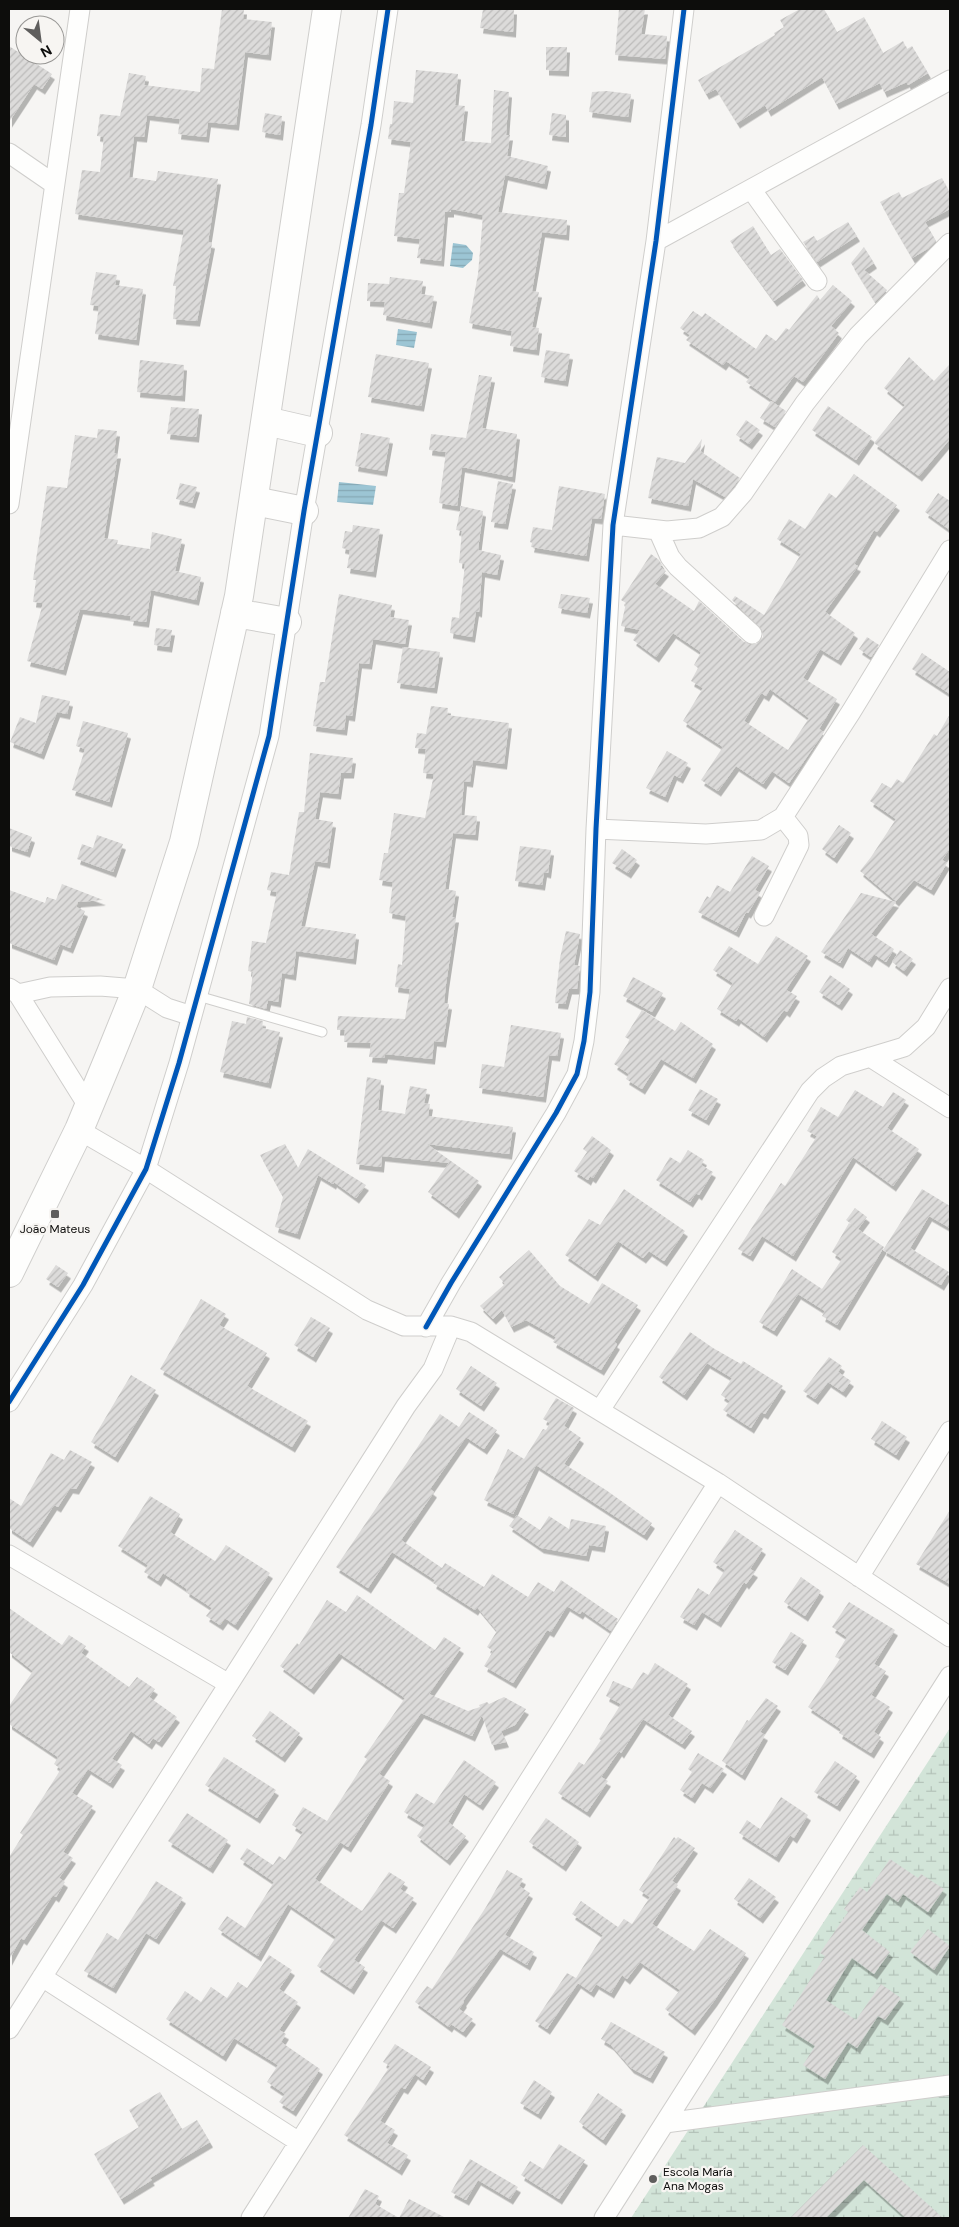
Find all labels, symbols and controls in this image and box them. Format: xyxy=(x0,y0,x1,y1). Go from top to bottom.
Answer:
north arrow xyxy=(15,15,65,65)
text: N xyxy=(37,41,55,62)
marker: João Mateus xyxy=(49,1208,61,1220)
place label: João Mateus xyxy=(20,1221,90,1237)
place label: Escola María Ana Mogas xyxy=(663,2164,732,2194)
marker: Escola María Ana Mogas xyxy=(647,2173,659,2185)

